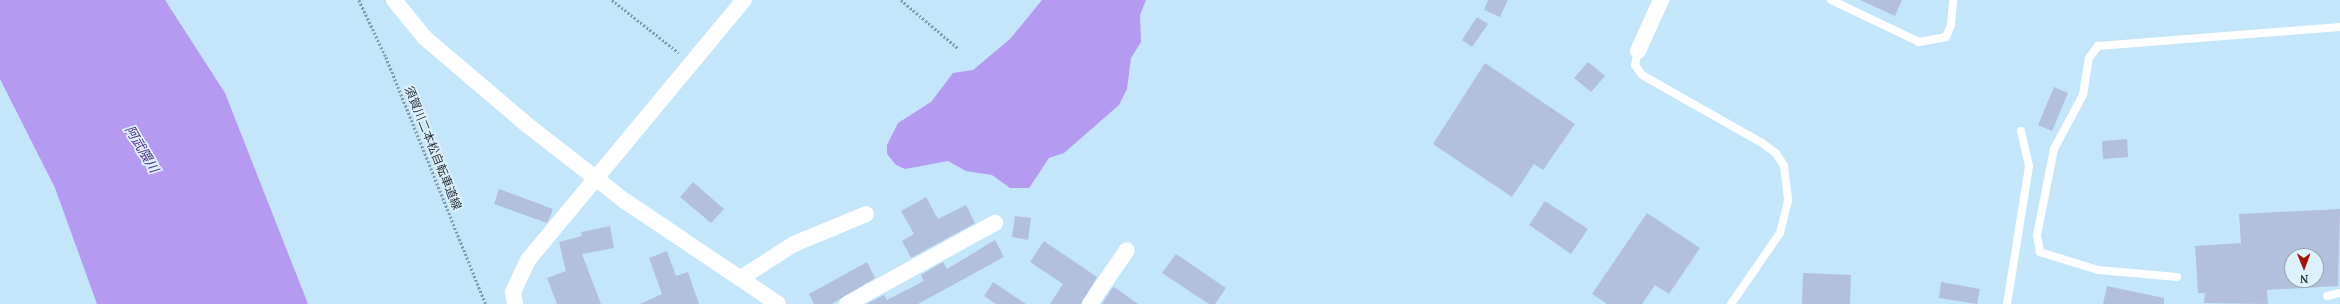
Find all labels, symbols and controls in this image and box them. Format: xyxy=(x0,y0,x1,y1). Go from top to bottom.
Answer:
street label: 須賀川二本松自転車道線 xyxy=(402,84,464,212)
water label: 阿武隈川 xyxy=(122,123,162,175)
north arrow xyxy=(2284,248,2324,288)
text: N xyxy=(2300,272,2308,286)

